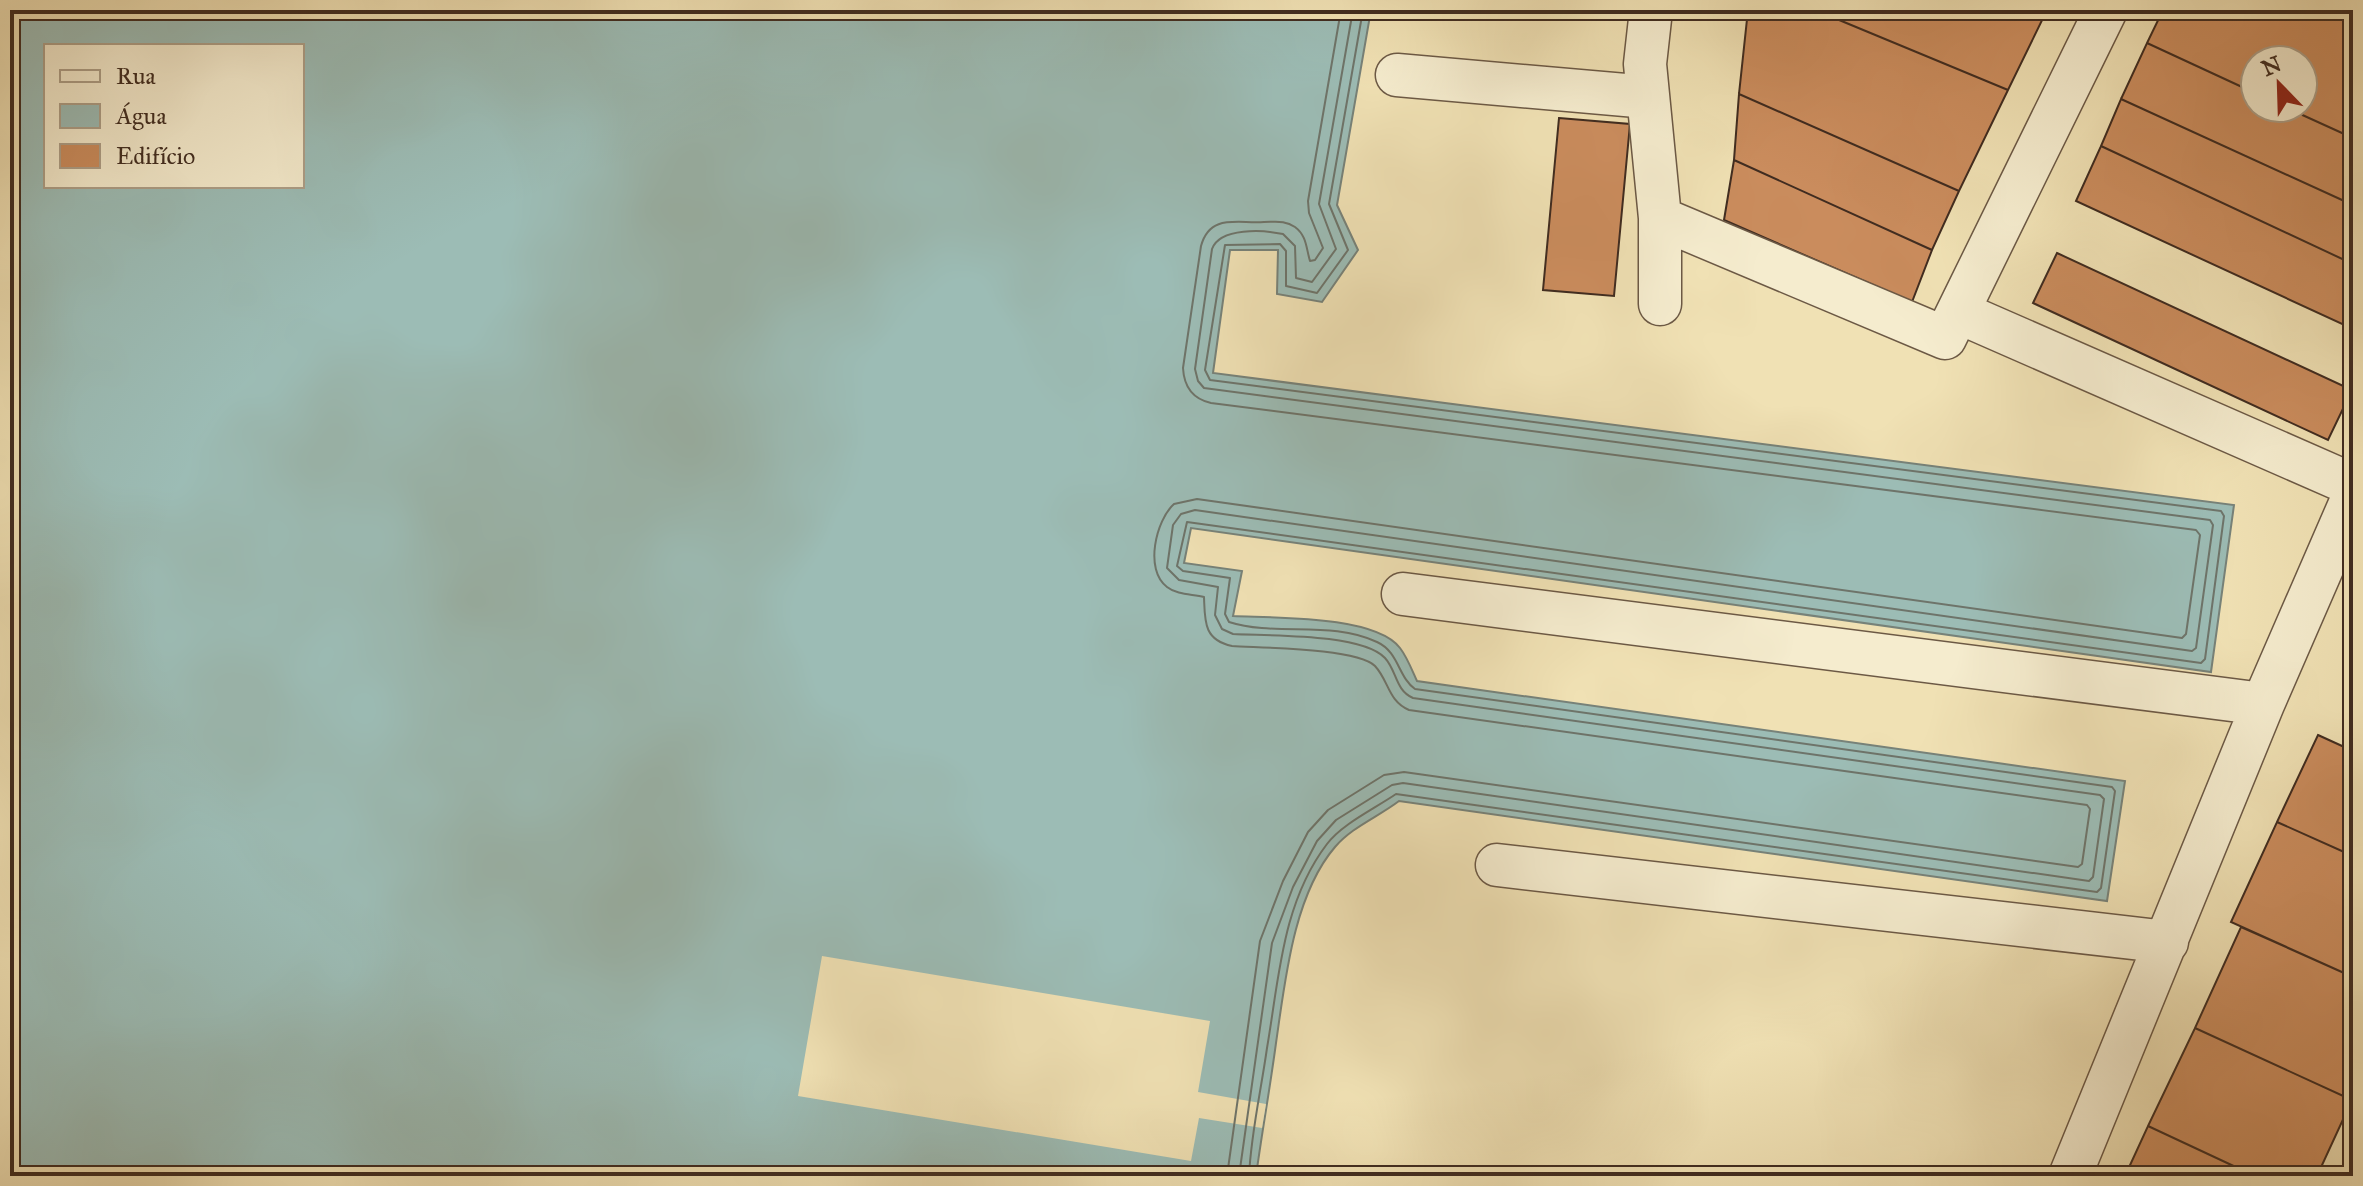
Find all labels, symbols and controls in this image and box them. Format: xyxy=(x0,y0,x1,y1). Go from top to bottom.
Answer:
legend xyxy=(44,44,304,188)
north arrow xyxy=(2239,44,2319,124)
text: N xyxy=(2258,50,2286,82)
text: Rua xyxy=(116,61,156,91)
text: Água xyxy=(115,101,167,131)
text: Edifício xyxy=(116,141,195,171)

